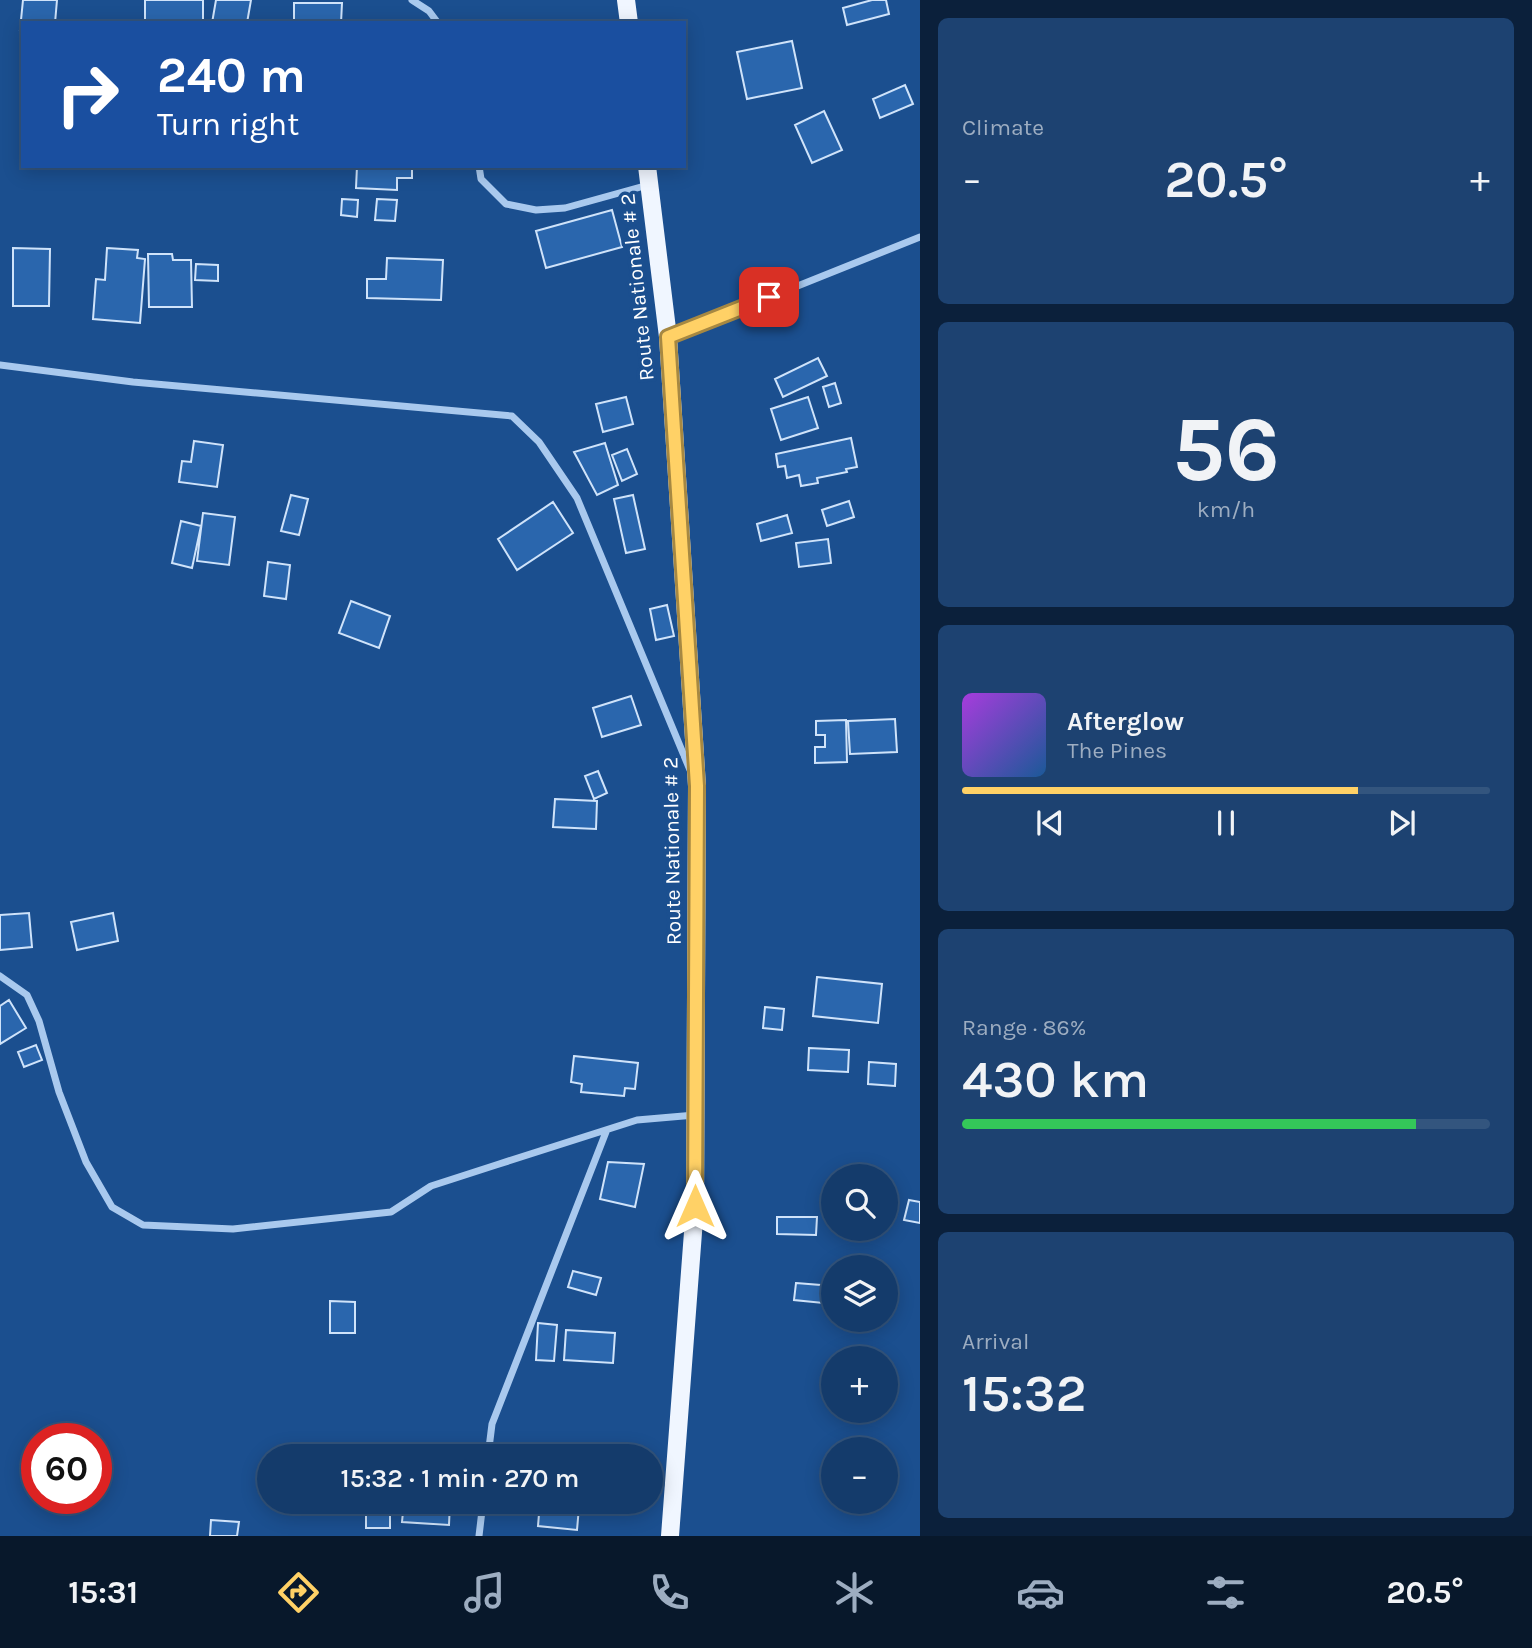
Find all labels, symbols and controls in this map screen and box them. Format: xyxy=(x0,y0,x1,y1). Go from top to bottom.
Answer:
text: 240 m xyxy=(157,47,306,104)
icon: right xyxy=(42,49,133,140)
text: Turn right xyxy=(157,106,299,143)
text: Climate xyxy=(962,114,1044,141)
text: 20.5° xyxy=(1164,149,1288,210)
text: − xyxy=(962,157,982,202)
text: + xyxy=(1470,157,1490,202)
street label: Route Nationale # 2 xyxy=(615,192,659,382)
pin xyxy=(739,267,799,327)
icon: arrive xyxy=(750,278,788,316)
text: 56 xyxy=(1172,397,1280,503)
text: km/h xyxy=(1197,496,1255,523)
text: Afterglow xyxy=(1067,706,1184,737)
text: The Pines xyxy=(1067,737,1167,764)
street label: Route Nationale # 2 xyxy=(658,757,686,945)
icon: previous xyxy=(1031,804,1069,842)
icon: pause xyxy=(1207,804,1245,842)
icon: next xyxy=(1383,804,1421,842)
text: Range · 86% xyxy=(962,1014,1086,1041)
text: 430 km xyxy=(962,1049,1149,1110)
map controls xyxy=(821,1164,898,1514)
button: search xyxy=(821,1164,898,1241)
position arrow xyxy=(658,1169,732,1243)
button: layers xyxy=(821,1255,898,1332)
text: Arrival xyxy=(962,1328,1029,1355)
button: + xyxy=(821,1346,898,1423)
text: 15:32 xyxy=(962,1363,1087,1424)
speed limit sign: 60 xyxy=(21,1423,112,1514)
button: − xyxy=(821,1437,898,1514)
text: 15:32 · 1 min · 270 m xyxy=(341,1463,579,1494)
icon: directions xyxy=(274,1568,323,1617)
icon: music xyxy=(460,1568,509,1617)
icon: phone xyxy=(645,1568,694,1617)
icon: climate xyxy=(830,1568,879,1617)
icon: car xyxy=(1016,1568,1065,1617)
icon: filters xyxy=(1201,1568,1250,1617)
text: 15:31 xyxy=(68,1574,138,1611)
text: 20.5° xyxy=(1386,1574,1464,1611)

